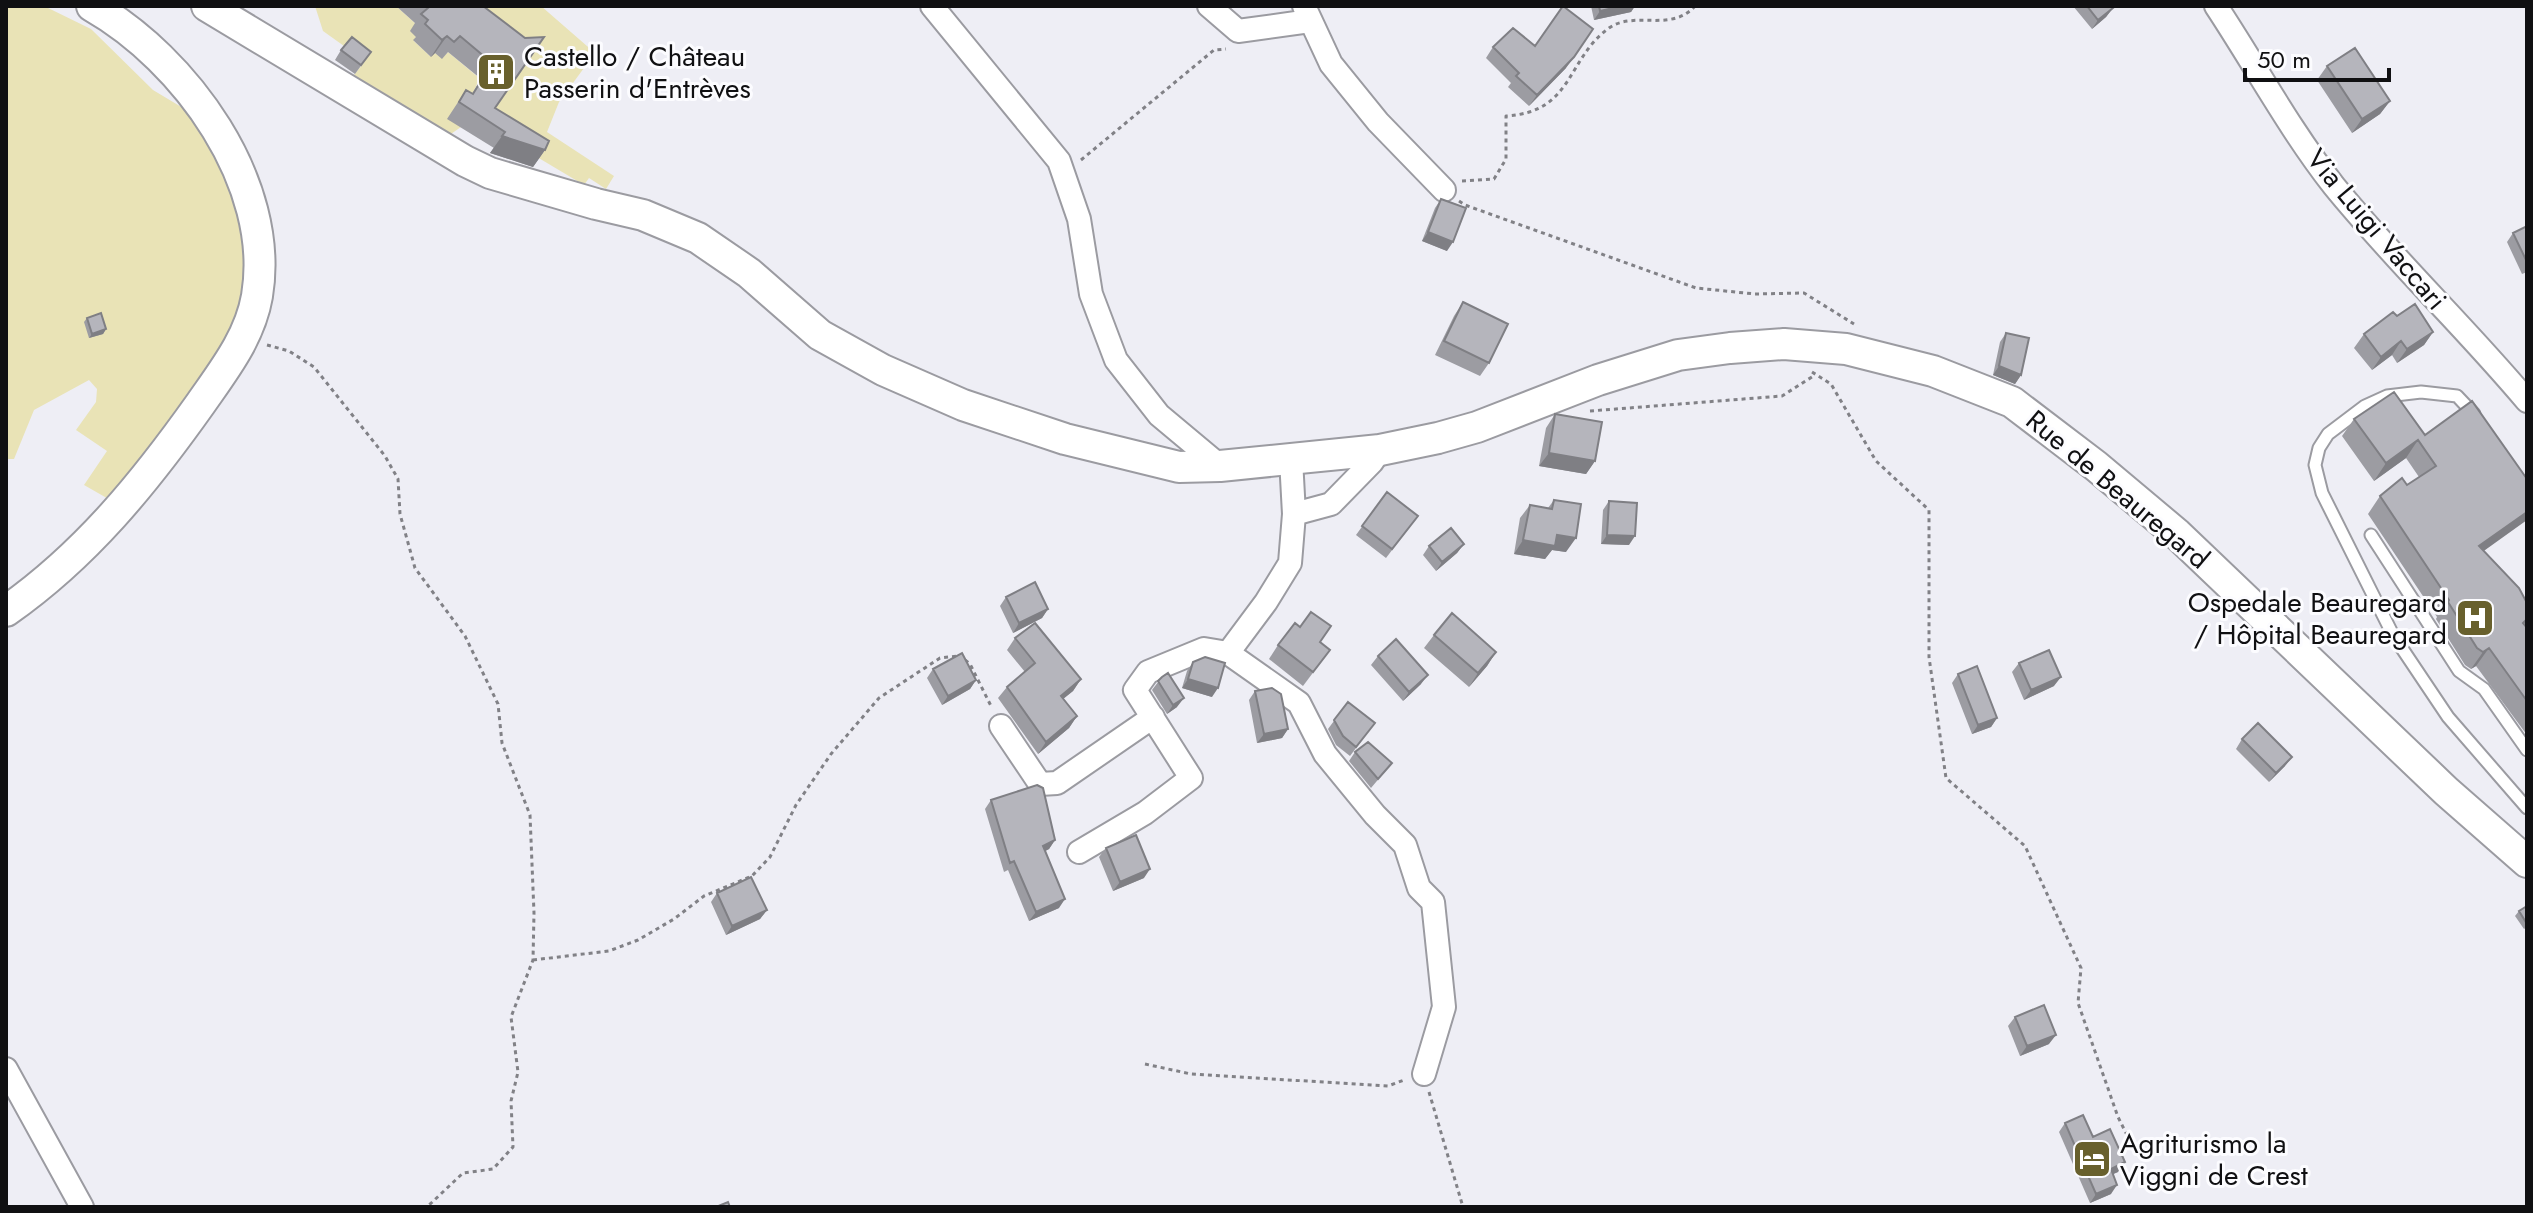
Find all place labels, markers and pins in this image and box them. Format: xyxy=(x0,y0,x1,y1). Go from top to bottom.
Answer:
place label: Castello / Château Passerin d'Entrèves xyxy=(524,36,751,109)
building icon: Castello / Château Passerin d'Entrèves xyxy=(475,51,517,93)
place label: Ospedale Beauregard / Hôpital Beauregard xyxy=(2188,582,2447,655)
hospital icon: Ospedale Beauregard / Hôpital Beauregard xyxy=(2454,597,2496,639)
place label: Agriturismo la Viggni de Crest xyxy=(2120,1123,2308,1196)
hotel icon: Agriturismo la Viggni de Crest xyxy=(2071,1138,2113,1180)

